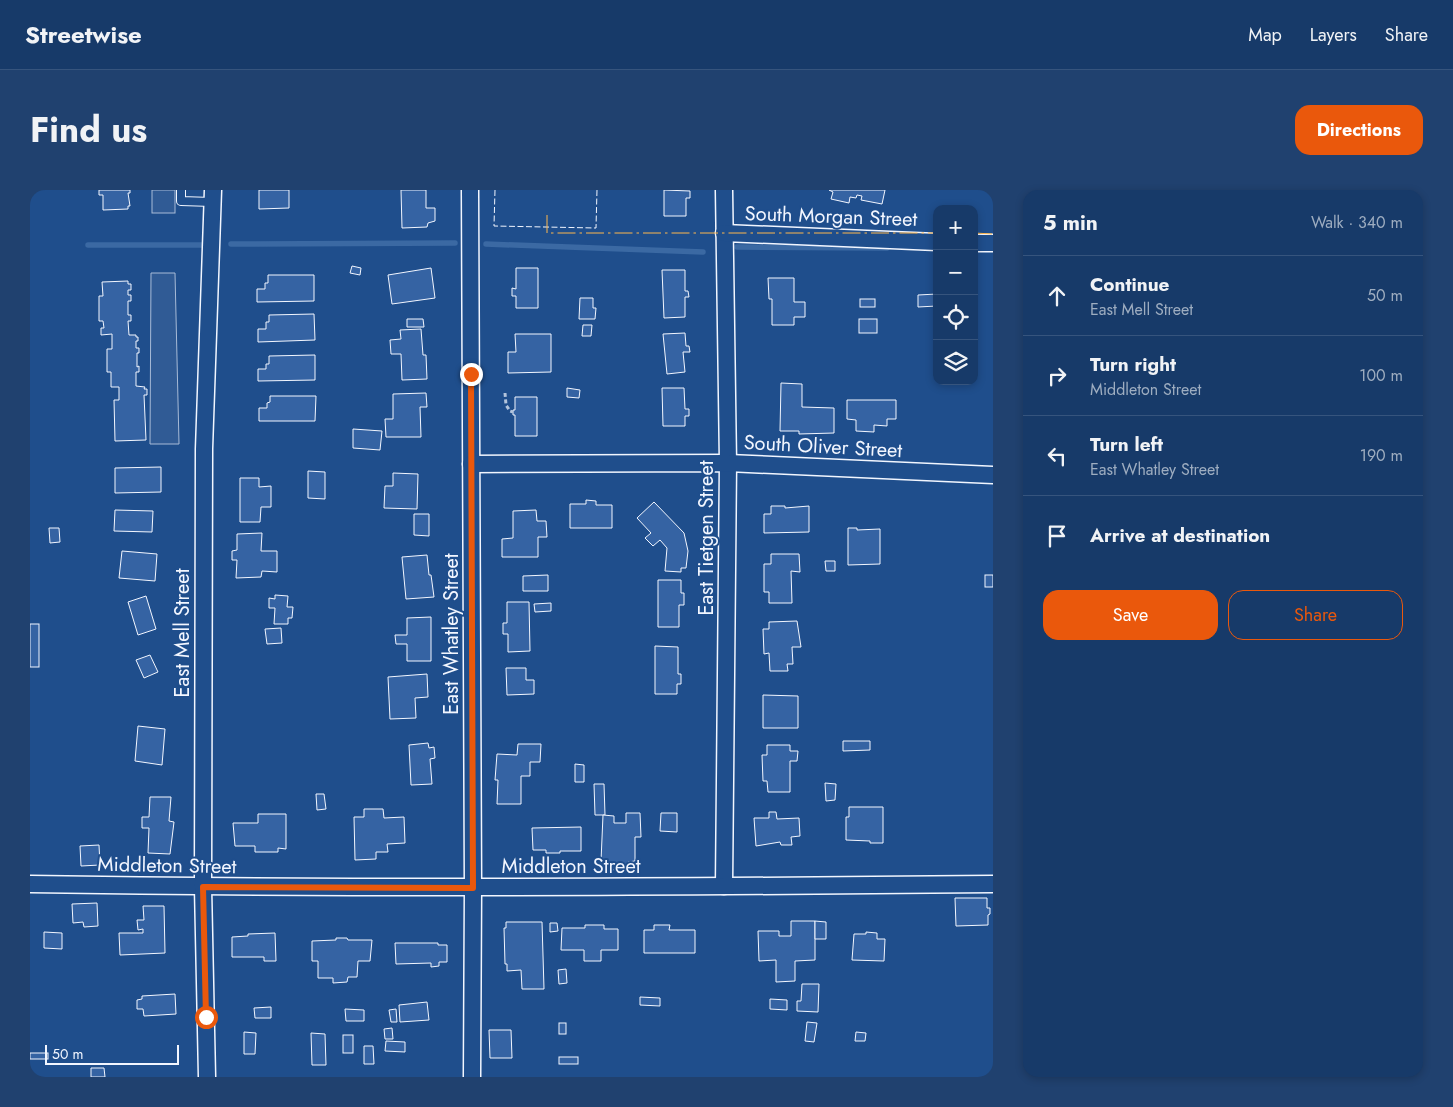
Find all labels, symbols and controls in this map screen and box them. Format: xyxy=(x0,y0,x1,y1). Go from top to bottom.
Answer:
text: Streetwise xyxy=(25,17,142,52)
text: Map xyxy=(1248,22,1282,48)
text: Layers xyxy=(1310,22,1357,48)
text: Share xyxy=(1385,22,1428,48)
text: Find us xyxy=(30,105,147,155)
button: Directions xyxy=(1295,105,1423,155)
street label: South Morgan Street xyxy=(744,199,918,234)
map controls xyxy=(933,205,978,385)
button: + xyxy=(933,205,978,250)
text: 5 min xyxy=(1043,208,1098,238)
text: Walk · 340 m xyxy=(1311,211,1403,234)
button: − xyxy=(933,250,978,295)
text: Continue xyxy=(1090,271,1169,298)
icon: ahead xyxy=(1043,282,1071,310)
text: 50 m xyxy=(1367,284,1403,307)
button: locate xyxy=(933,295,978,340)
text: East Mell Street xyxy=(1090,298,1193,321)
button: layers xyxy=(933,340,978,385)
text: Turn right xyxy=(1090,351,1176,378)
icon: right xyxy=(1043,362,1071,390)
route end xyxy=(460,363,483,386)
text: 100 m xyxy=(1359,364,1403,387)
text: Middleton Street xyxy=(1090,378,1201,401)
street label: South Oliver Street xyxy=(743,428,903,465)
text: Turn left xyxy=(1090,431,1163,458)
icon: left xyxy=(1043,442,1071,470)
text: 190 m xyxy=(1360,444,1403,467)
text: East Whatley Street xyxy=(1090,458,1219,481)
street label: East Tietgen Street xyxy=(692,460,721,616)
icon: arrive xyxy=(1043,522,1071,550)
text: Arrive at destination xyxy=(1090,522,1270,549)
street label: East Whatley Street xyxy=(437,553,466,715)
street label: East Mell Street xyxy=(168,568,197,697)
button: Save xyxy=(1043,590,1218,640)
button: Share xyxy=(1228,590,1403,640)
street label: Middleton Street xyxy=(97,850,237,881)
street label: Middleton Street xyxy=(501,852,641,881)
route start xyxy=(195,1006,218,1029)
scale bar xyxy=(45,1042,179,1065)
text: 50 m xyxy=(52,1044,83,1064)

